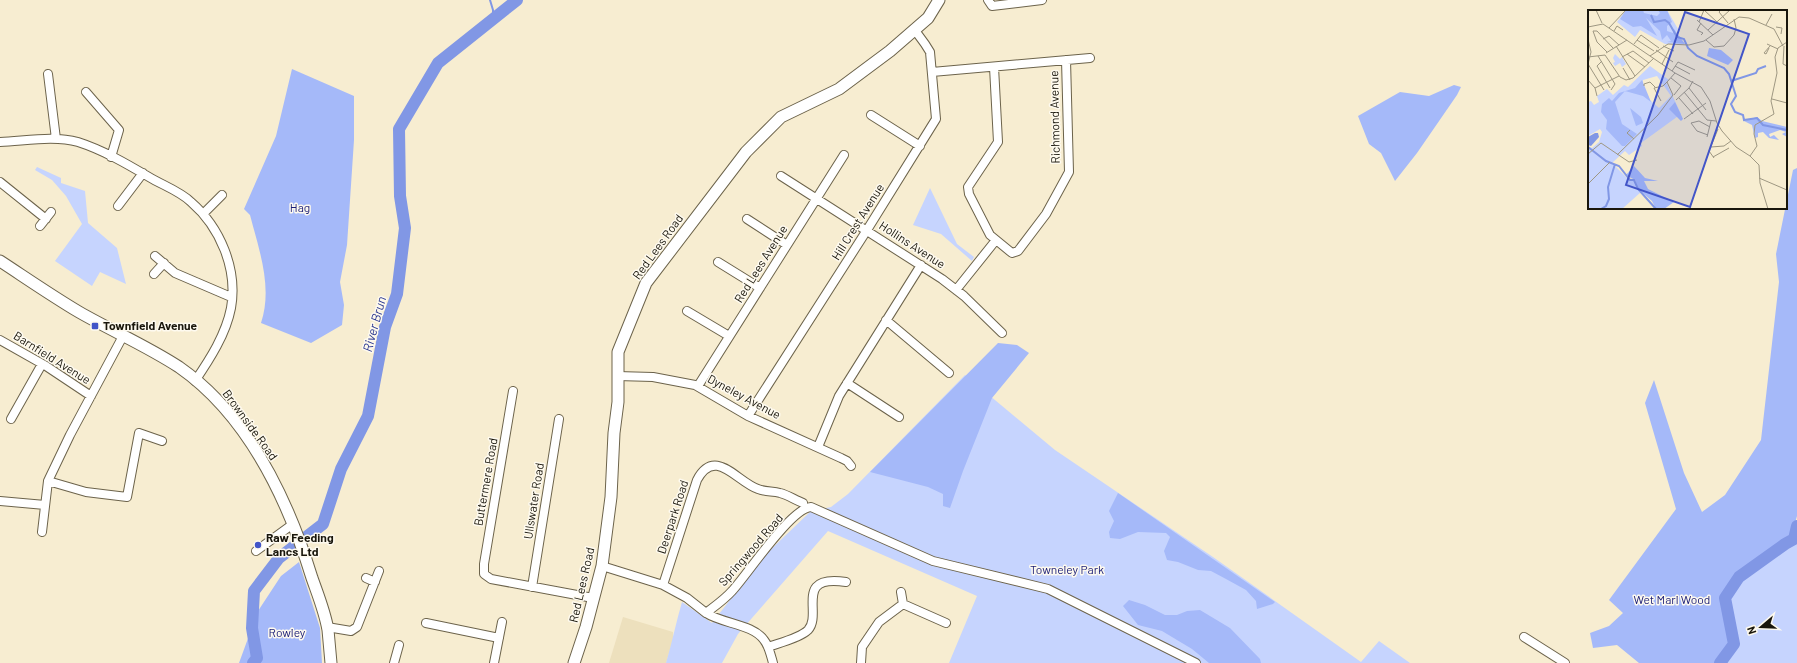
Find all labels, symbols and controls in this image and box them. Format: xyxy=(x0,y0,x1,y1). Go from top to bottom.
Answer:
inset map xyxy=(1588,10,1787,209)
street label: Richmond Avenue xyxy=(1046,70,1062,164)
street label: Hill Crest Avenue xyxy=(828,181,886,262)
park label: Hag xyxy=(290,200,310,214)
street label: Red Lees Road xyxy=(629,211,685,282)
street label: Hollins Avenue xyxy=(877,218,948,271)
street label: Red Lees Avenue xyxy=(731,222,790,305)
water label: River Brun xyxy=(359,294,389,353)
place label: Townfield Avenue xyxy=(103,318,198,332)
marker: Townfield Avenue xyxy=(90,321,100,331)
street label: Barnfield Avenue xyxy=(11,328,94,386)
street label: Dyneley Avenue xyxy=(706,371,783,421)
street label: Brownside Road xyxy=(220,386,281,462)
street label: Buttermere Road xyxy=(470,437,500,527)
street label: Ullswater Road xyxy=(520,462,546,540)
street label: Deerpark Road xyxy=(654,478,691,555)
street label: Springwood Road xyxy=(715,510,785,588)
place label: Raw Feeding Lancs Ltd xyxy=(266,530,334,558)
marker: Raw Feeding Lancs Ltd xyxy=(253,540,263,550)
street label: Red Lees Road xyxy=(566,546,596,624)
park label: Towneley Park xyxy=(1030,562,1104,576)
park label: Wet Marl Wood xyxy=(1634,592,1710,606)
north arrow xyxy=(1741,607,1781,647)
park label: Rowley xyxy=(269,625,306,639)
text: N xyxy=(1744,625,1758,636)

